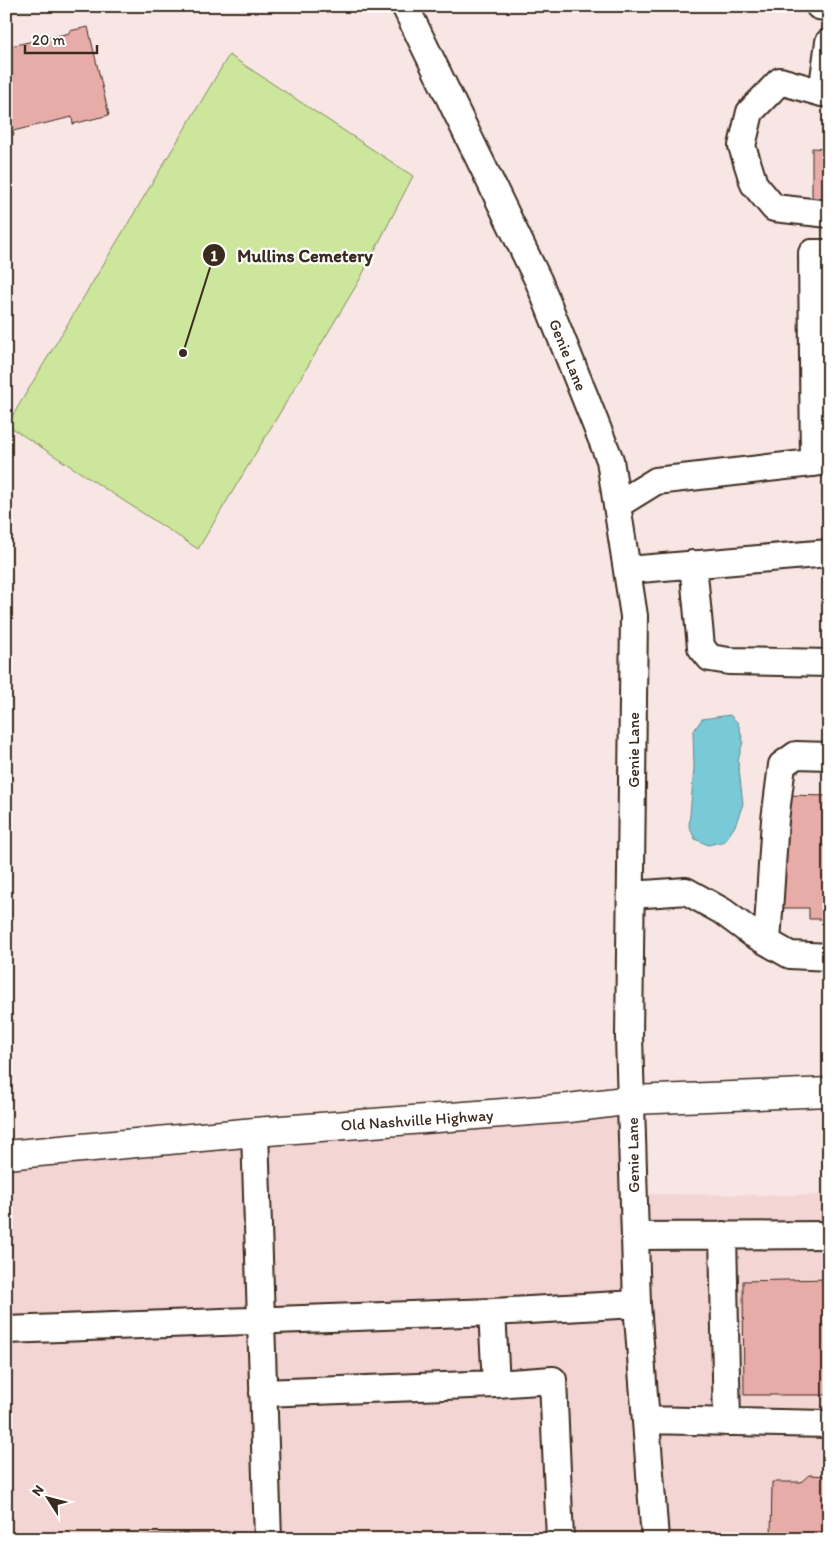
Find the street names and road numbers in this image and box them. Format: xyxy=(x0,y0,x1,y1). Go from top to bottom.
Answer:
street label: Genie Lane xyxy=(545,316,591,394)
street label: Genie Lane xyxy=(624,712,643,788)
street label: Old Nashville Highway xyxy=(340,1105,495,1135)
street label: Genie Lane xyxy=(623,1117,643,1193)

